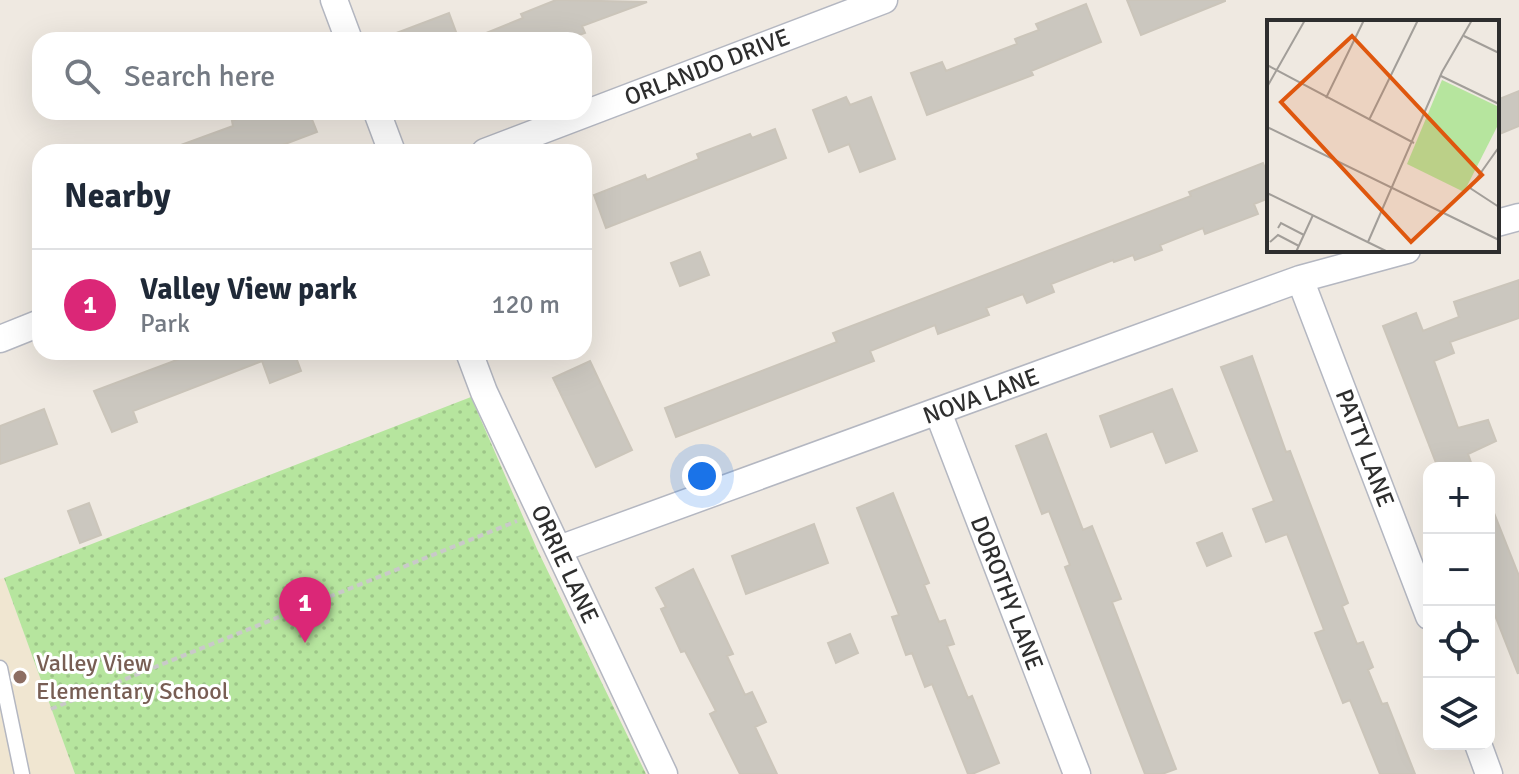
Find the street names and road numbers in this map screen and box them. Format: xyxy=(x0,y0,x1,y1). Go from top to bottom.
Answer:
street label: ORLANDO DRIVE xyxy=(620,22,794,112)
street label: NOVA LANE xyxy=(919,361,1043,431)
street label: PATTY LANE xyxy=(1329,385,1401,511)
street label: ORRIE LANE xyxy=(524,500,606,628)
street label: DOROTHY LANE xyxy=(964,512,1050,674)

